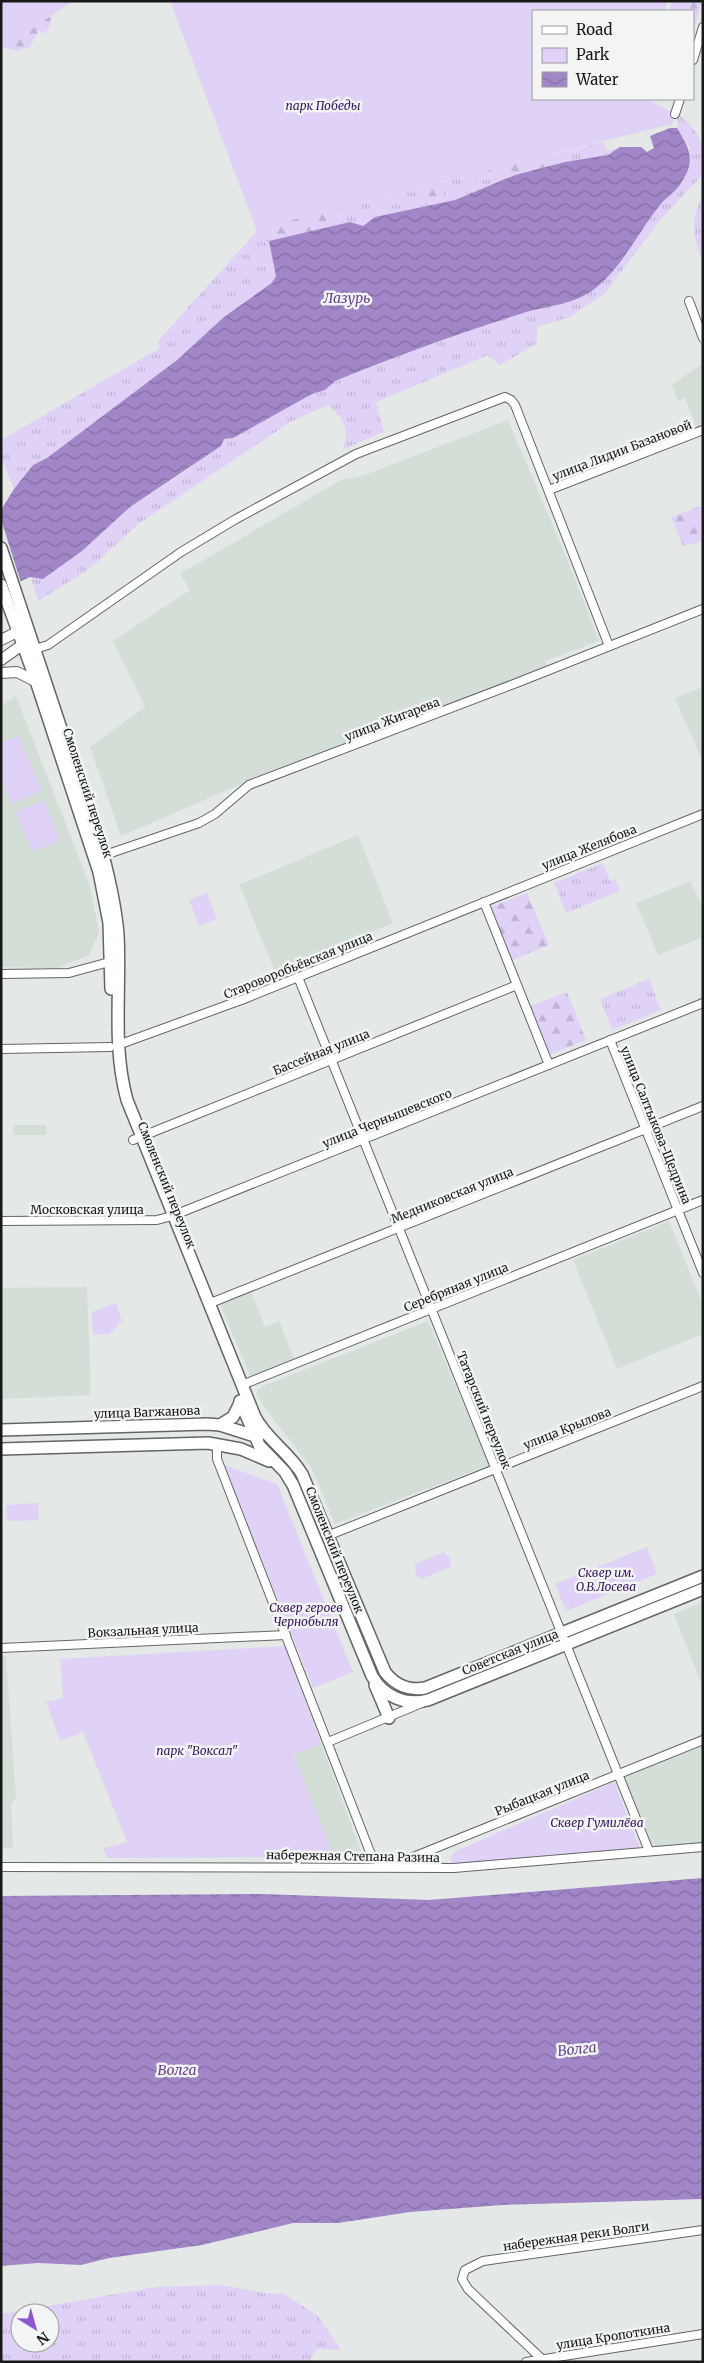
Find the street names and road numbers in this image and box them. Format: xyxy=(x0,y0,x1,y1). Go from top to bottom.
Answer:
street label: улица Лидии Базановой xyxy=(550,416,694,484)
street label: улица Жигарева xyxy=(342,694,442,744)
street label: Смоленский переулок xyxy=(60,726,116,860)
street label: улица Желябова xyxy=(540,821,639,873)
street label: Староворобьёвская улица xyxy=(221,928,375,1002)
street label: Бассейная улица xyxy=(271,1026,372,1078)
street label: улица Салтыкова-Щедрина xyxy=(617,1044,695,1207)
street label: улица Чернышевского xyxy=(320,1085,454,1151)
street label: Смоленский переулок xyxy=(135,1120,199,1251)
street label: Медниковская улица xyxy=(389,1163,516,1226)
street label: Московская улица xyxy=(30,1202,144,1217)
street label: Серебряная улица xyxy=(402,1259,511,1315)
street label: Татарский переулок xyxy=(454,1349,515,1471)
street label: улица Вагжанова xyxy=(93,1403,201,1421)
street label: улица Крылова xyxy=(521,1403,614,1452)
street label: Смоленский переулок xyxy=(303,1485,367,1616)
street label: Вокзальная улица xyxy=(87,1620,199,1640)
street label: Советская улица xyxy=(460,1626,561,1678)
street label: Рыбацкая улица xyxy=(493,1767,592,1819)
street label: набережная Степана Разина xyxy=(266,1847,441,1865)
street label: набережная реки Волги xyxy=(502,2218,650,2254)
street label: улица Кропоткина xyxy=(555,2320,672,2352)

